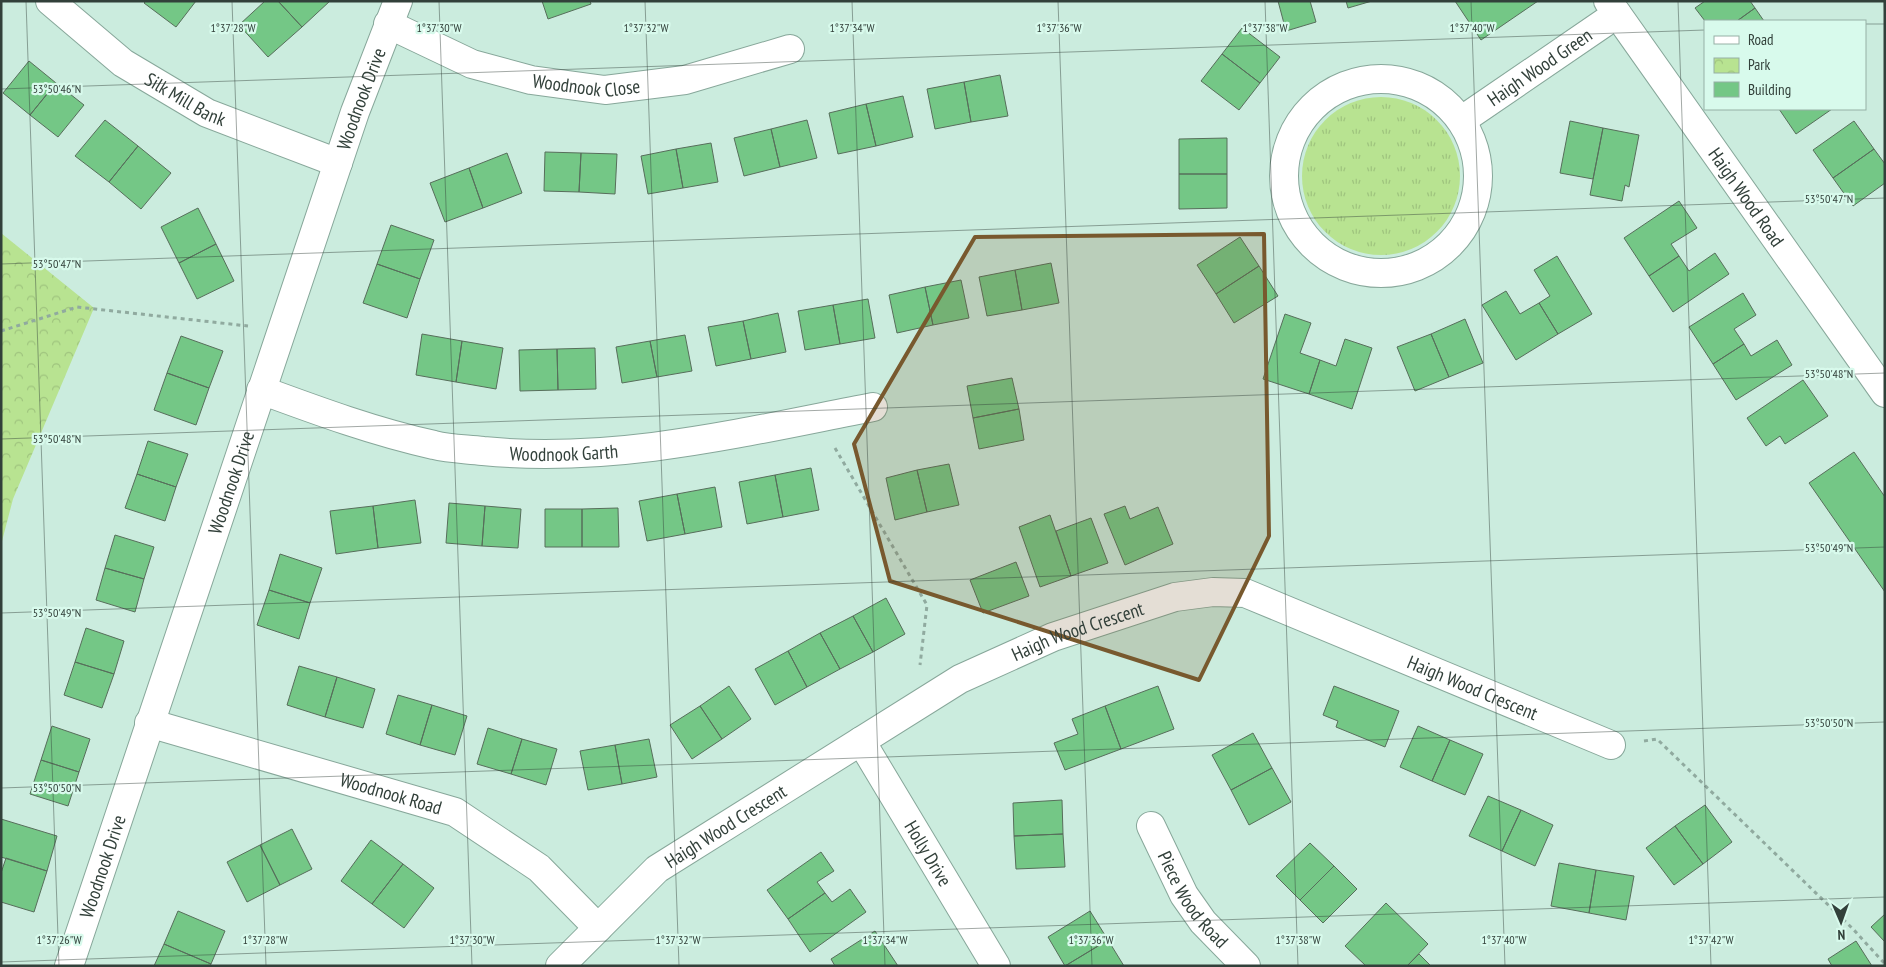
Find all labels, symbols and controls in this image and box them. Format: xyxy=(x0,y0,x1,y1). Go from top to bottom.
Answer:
text: 1°37'28"W xyxy=(210,20,256,35)
text: 1°37'30"W xyxy=(416,20,462,35)
text: 1°37'32"W xyxy=(623,20,669,35)
text: 1°37'34"W xyxy=(829,20,875,35)
text: 1°37'36"W xyxy=(1036,20,1082,35)
text: 1°37'38"W xyxy=(1242,20,1288,35)
text: 1°37'40"W xyxy=(1449,20,1495,35)
legend xyxy=(1704,20,1866,110)
street label: Haigh Wood Green xyxy=(1483,23,1597,111)
text: Road xyxy=(1748,30,1774,49)
street label: Woodnook Drive xyxy=(331,44,391,153)
text: Park xyxy=(1748,55,1770,74)
street label: Silk Mill Bank xyxy=(141,67,230,131)
street label: Woodnook Close xyxy=(531,68,642,102)
text: Building xyxy=(1748,80,1791,99)
text: 53°50'46"N xyxy=(33,81,81,96)
street label: Haigh Wood Road xyxy=(1703,143,1790,251)
text: 53°50'47"N xyxy=(1805,191,1853,206)
text: 53°50'47"N xyxy=(33,256,81,271)
text: 53°50'48"N xyxy=(1805,366,1853,381)
street label: Woodnook Drive xyxy=(203,428,259,537)
text: 53°50'48"N xyxy=(33,431,81,446)
street label: Woodnook Garth xyxy=(509,439,619,466)
text: 53°50'49"N xyxy=(1805,540,1853,555)
street label: Haigh Wood Crescent xyxy=(1008,596,1147,666)
text: 53°50'49"N xyxy=(33,605,81,620)
street label: Haigh Wood Crescent xyxy=(1404,650,1542,726)
text: 53°50'50"N xyxy=(1805,715,1853,730)
street label: Woodnook Road xyxy=(337,767,445,820)
street label: Haigh Wood Crescent xyxy=(660,779,791,873)
text: 53°50'50"N xyxy=(33,780,81,795)
street label: Woodnook Drive xyxy=(74,812,131,921)
street label: Holly Drive xyxy=(899,816,957,891)
street label: Piece Wood Road xyxy=(1153,847,1233,953)
north arrow xyxy=(1816,897,1866,947)
text: N xyxy=(1837,926,1846,944)
text: 1°37'26"W xyxy=(36,932,82,947)
text: 1°37'28"W xyxy=(242,932,288,947)
text: 1°37'30"W xyxy=(449,932,495,947)
text: 1°37'32"W xyxy=(655,932,701,947)
text: 1°37'34"W xyxy=(862,932,908,947)
text: 1°37'36"W xyxy=(1068,932,1114,947)
text: 1°37'38"W xyxy=(1275,932,1321,947)
text: 1°37'40"W xyxy=(1481,932,1527,947)
text: 1°37'42"W xyxy=(1688,932,1734,947)

